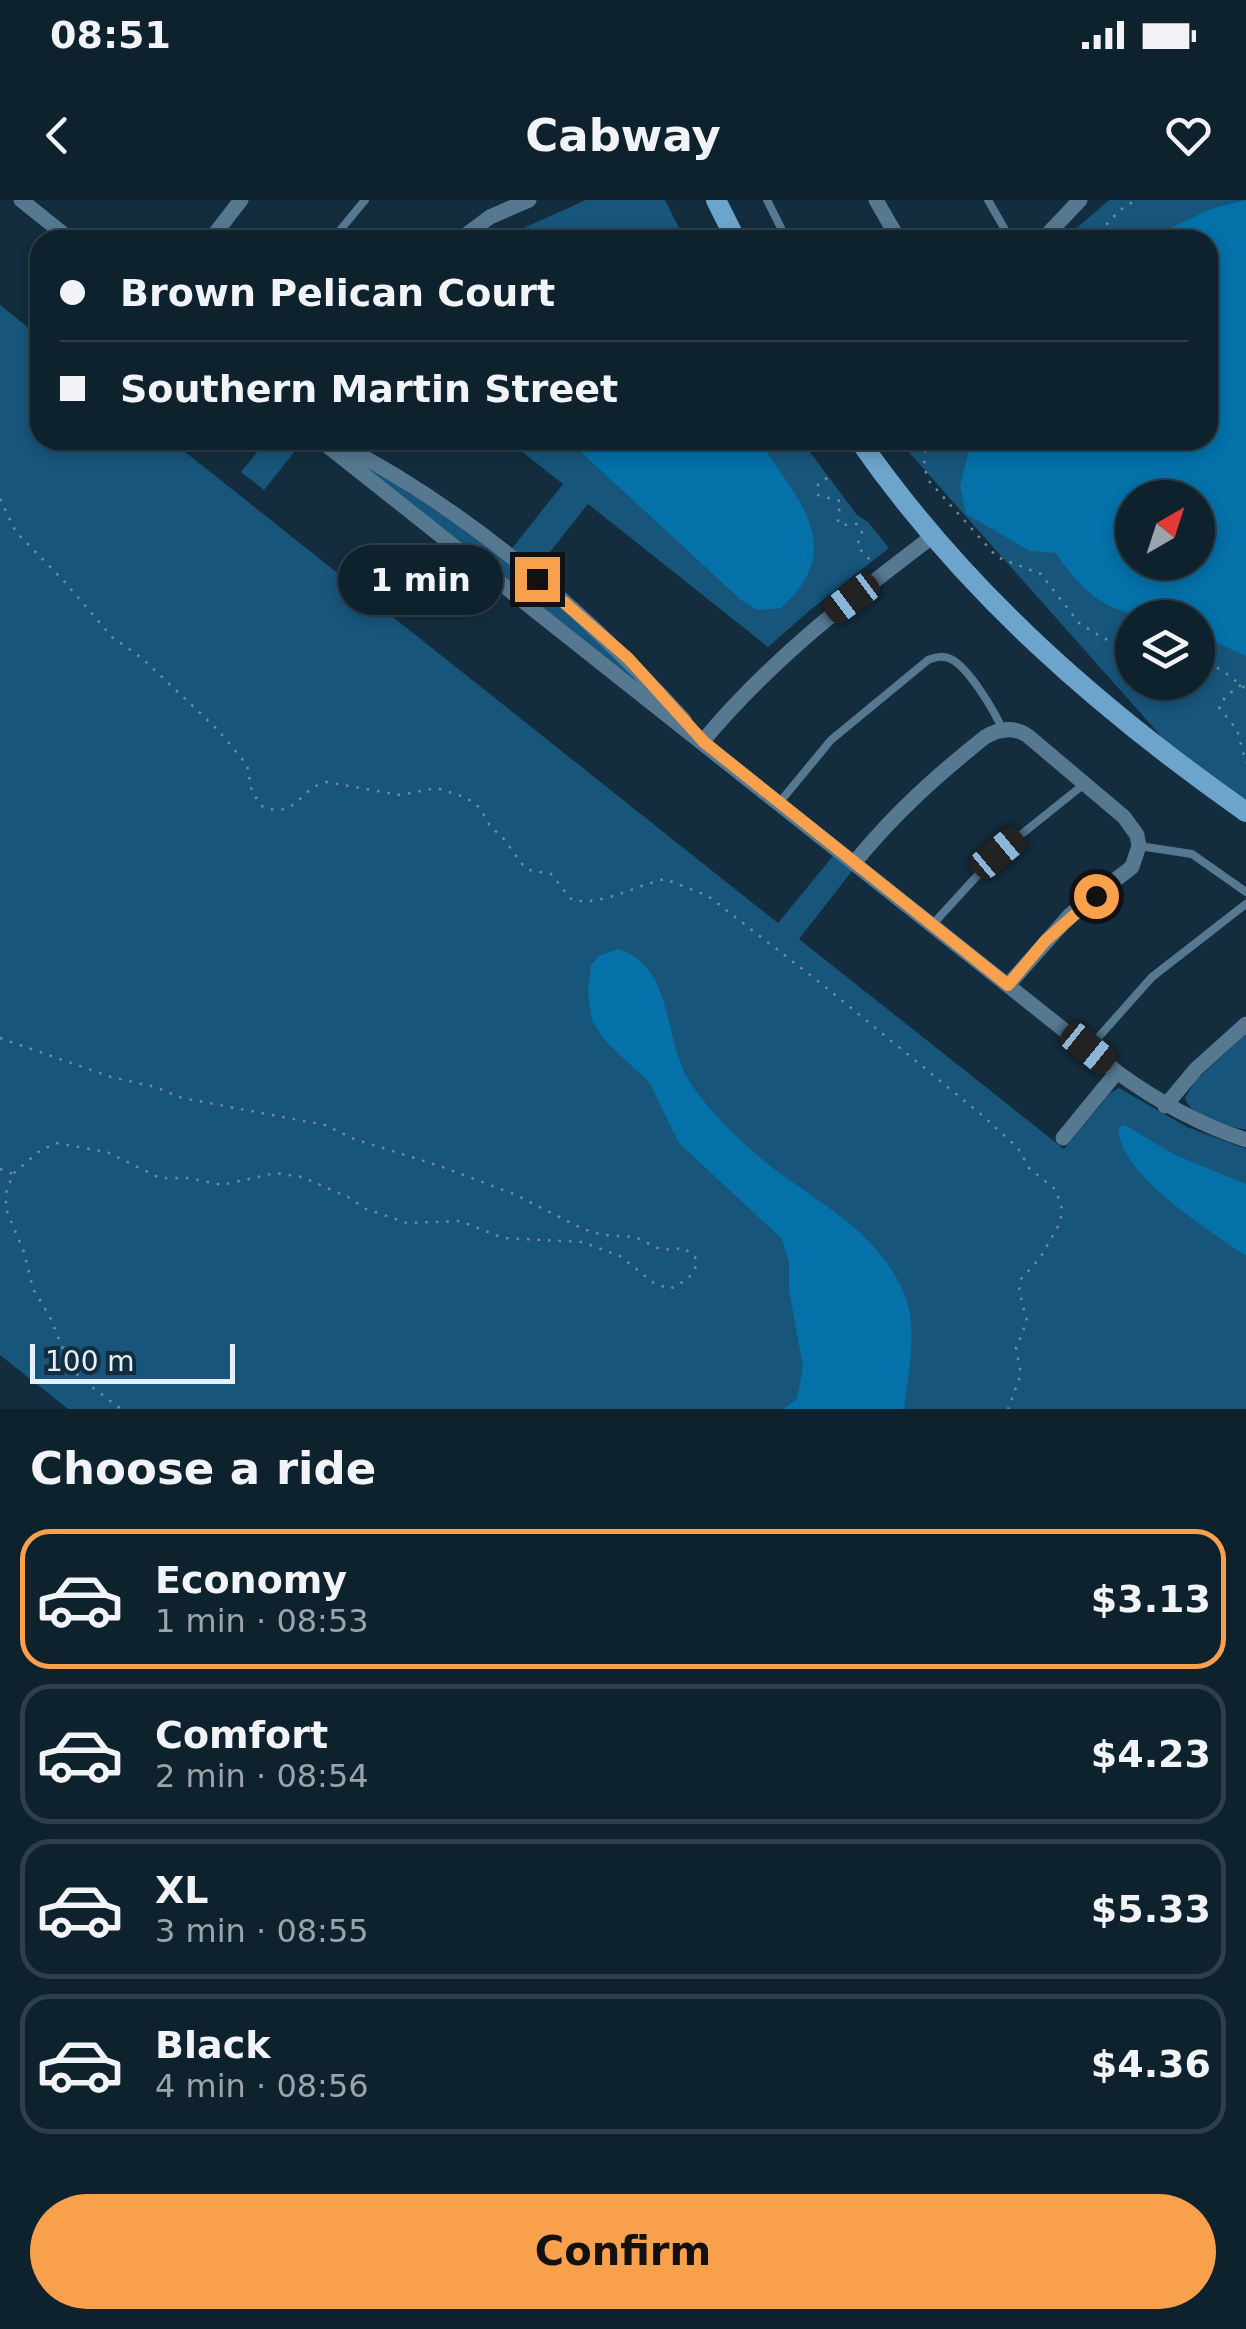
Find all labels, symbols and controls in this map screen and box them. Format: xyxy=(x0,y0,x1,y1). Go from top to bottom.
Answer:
text: 08:51 xyxy=(50,13,171,57)
icon: back xyxy=(30,108,85,163)
icon: heart xyxy=(1161,108,1216,163)
text: Cabway xyxy=(525,109,721,162)
text: Brown Pelican Court xyxy=(120,271,555,315)
text: Southern Martin Street xyxy=(120,367,618,411)
north arrow xyxy=(1115,480,1215,580)
map controls xyxy=(1115,480,1215,700)
callout: 1 min xyxy=(337,544,502,614)
route end xyxy=(515,557,560,602)
text: 1 min xyxy=(370,561,471,599)
car xyxy=(819,568,885,628)
button: layers xyxy=(1115,600,1215,700)
car xyxy=(965,822,1031,884)
route start xyxy=(1074,874,1119,919)
car xyxy=(1055,1017,1121,1079)
scale bar xyxy=(30,1339,235,1384)
text: 100 m xyxy=(45,1345,135,1378)
text: Choose a ride xyxy=(30,1442,376,1495)
icon: car xyxy=(35,1554,125,1644)
text: Economy xyxy=(155,1558,347,1602)
text: $3.13 xyxy=(1091,1577,1211,1621)
text: 1 min · 08:53 xyxy=(155,1602,369,1640)
icon: car xyxy=(35,1709,125,1799)
text: Comfort xyxy=(155,1713,328,1757)
text: $4.23 xyxy=(1091,1732,1211,1776)
text: 2 min · 08:54 xyxy=(155,1757,369,1795)
icon: car xyxy=(35,1864,125,1954)
text: XL xyxy=(155,1868,209,1912)
text: $5.33 xyxy=(1091,1887,1211,1931)
text: 3 min · 08:55 xyxy=(155,1912,369,1950)
icon: car xyxy=(35,2019,125,2109)
text: Black xyxy=(155,2023,270,2067)
text: $4.36 xyxy=(1091,2042,1211,2086)
text: 4 min · 08:56 xyxy=(155,2067,369,2105)
button: Confirm xyxy=(30,2194,1216,2309)

